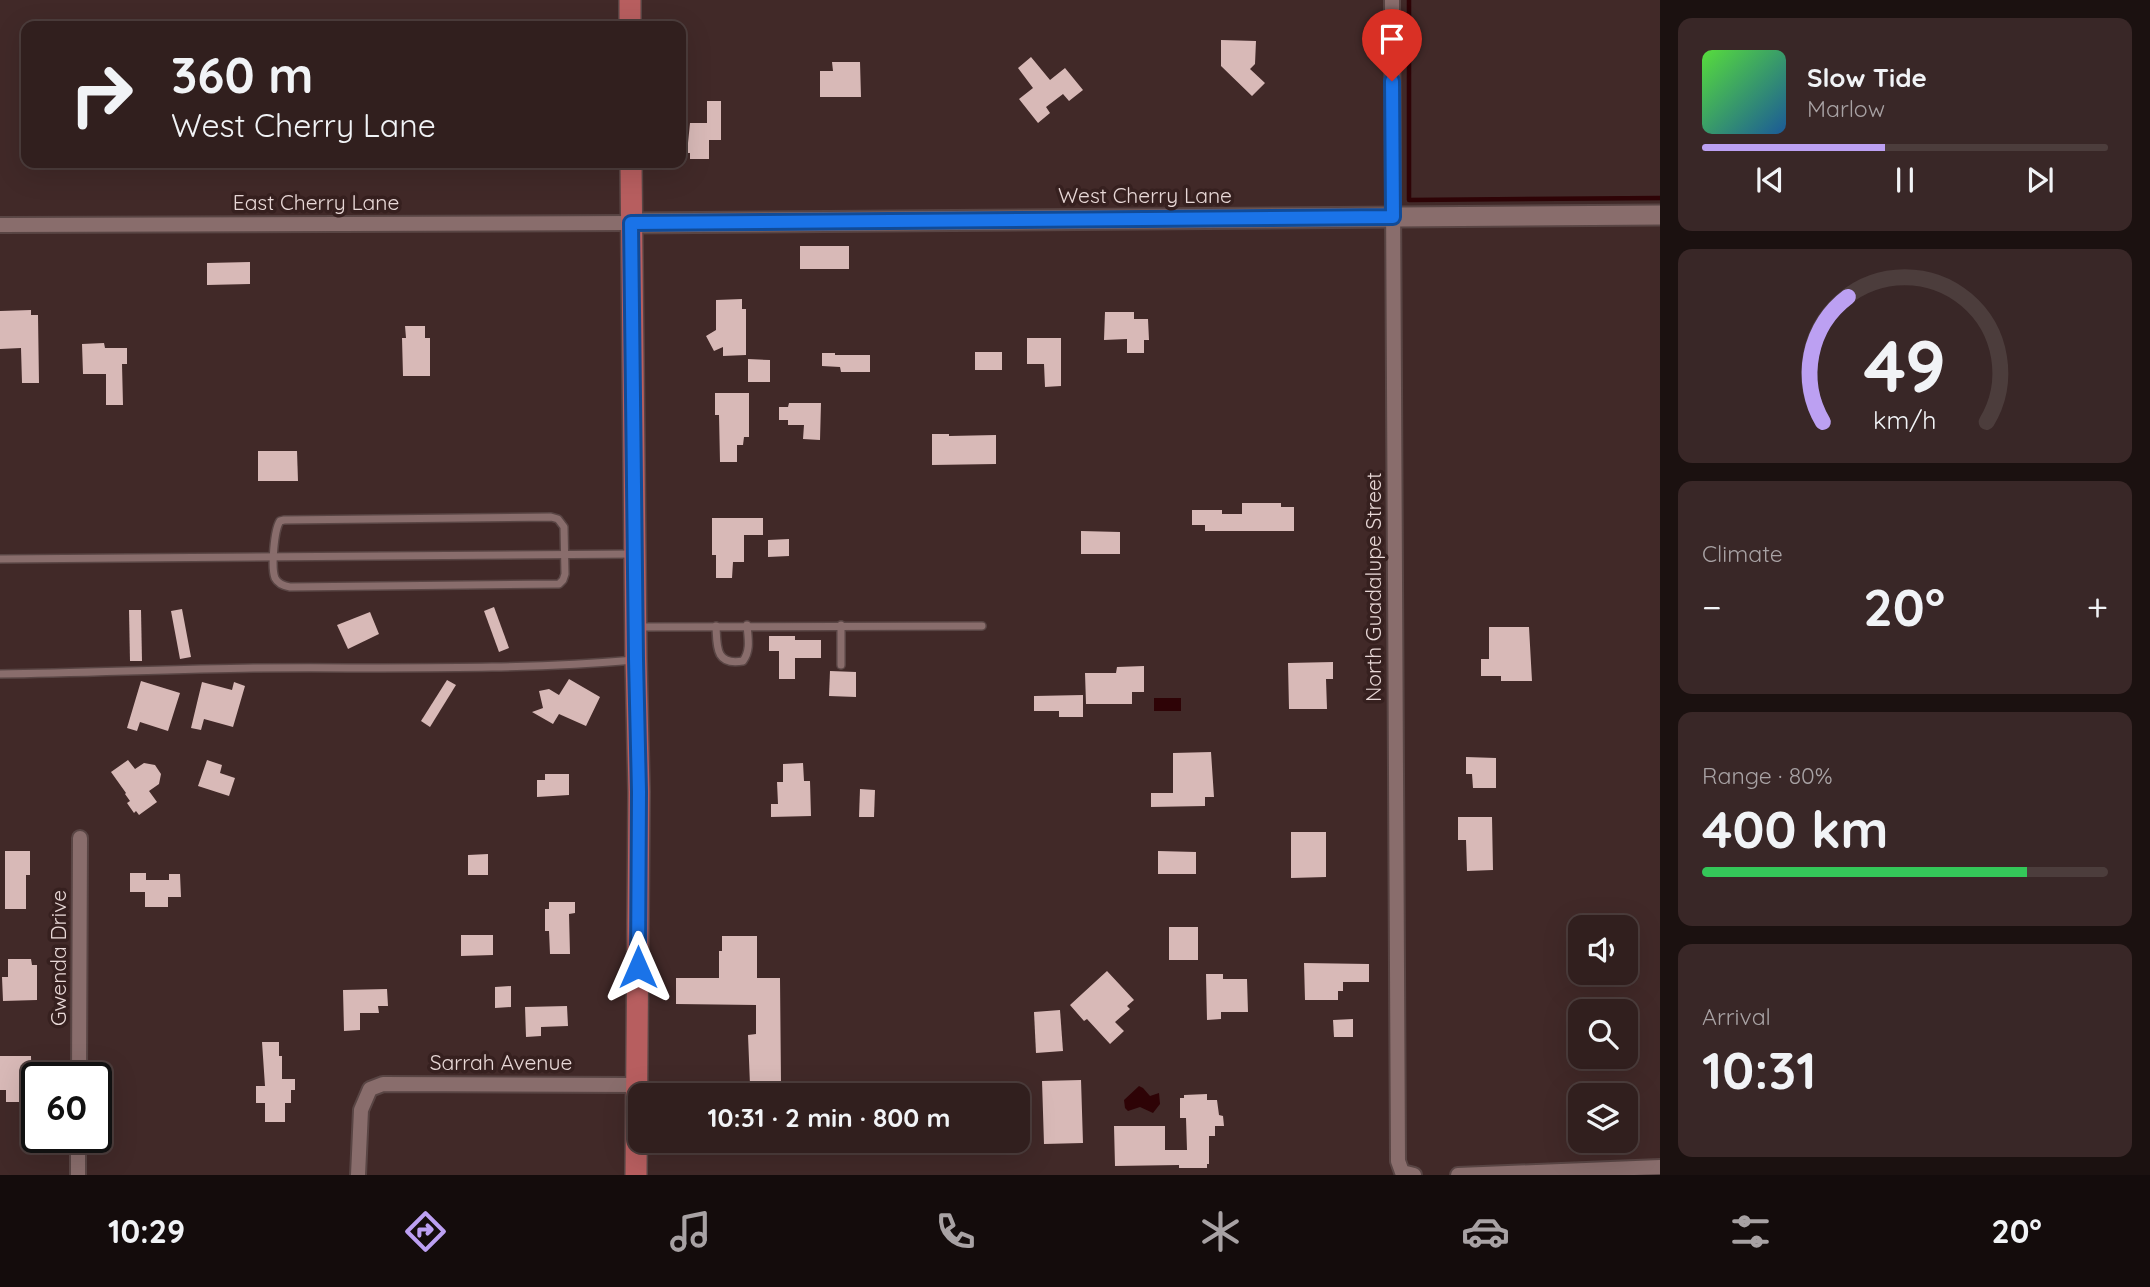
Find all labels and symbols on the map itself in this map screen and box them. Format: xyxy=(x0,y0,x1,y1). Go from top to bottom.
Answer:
pin xyxy=(1362,9,1422,81)
street label: West Cherry Lane xyxy=(1058,182,1232,208)
street label: East Cherry Lane xyxy=(233,189,399,215)
street label: North Guadalupe Street xyxy=(1360,472,1386,702)
street label: Gwenda Drive xyxy=(45,890,71,1026)
position arrow xyxy=(601,930,675,1004)
street label: Sarrah Avenue xyxy=(430,1049,572,1075)
speed limit sign: 60 xyxy=(21,1062,112,1153)

